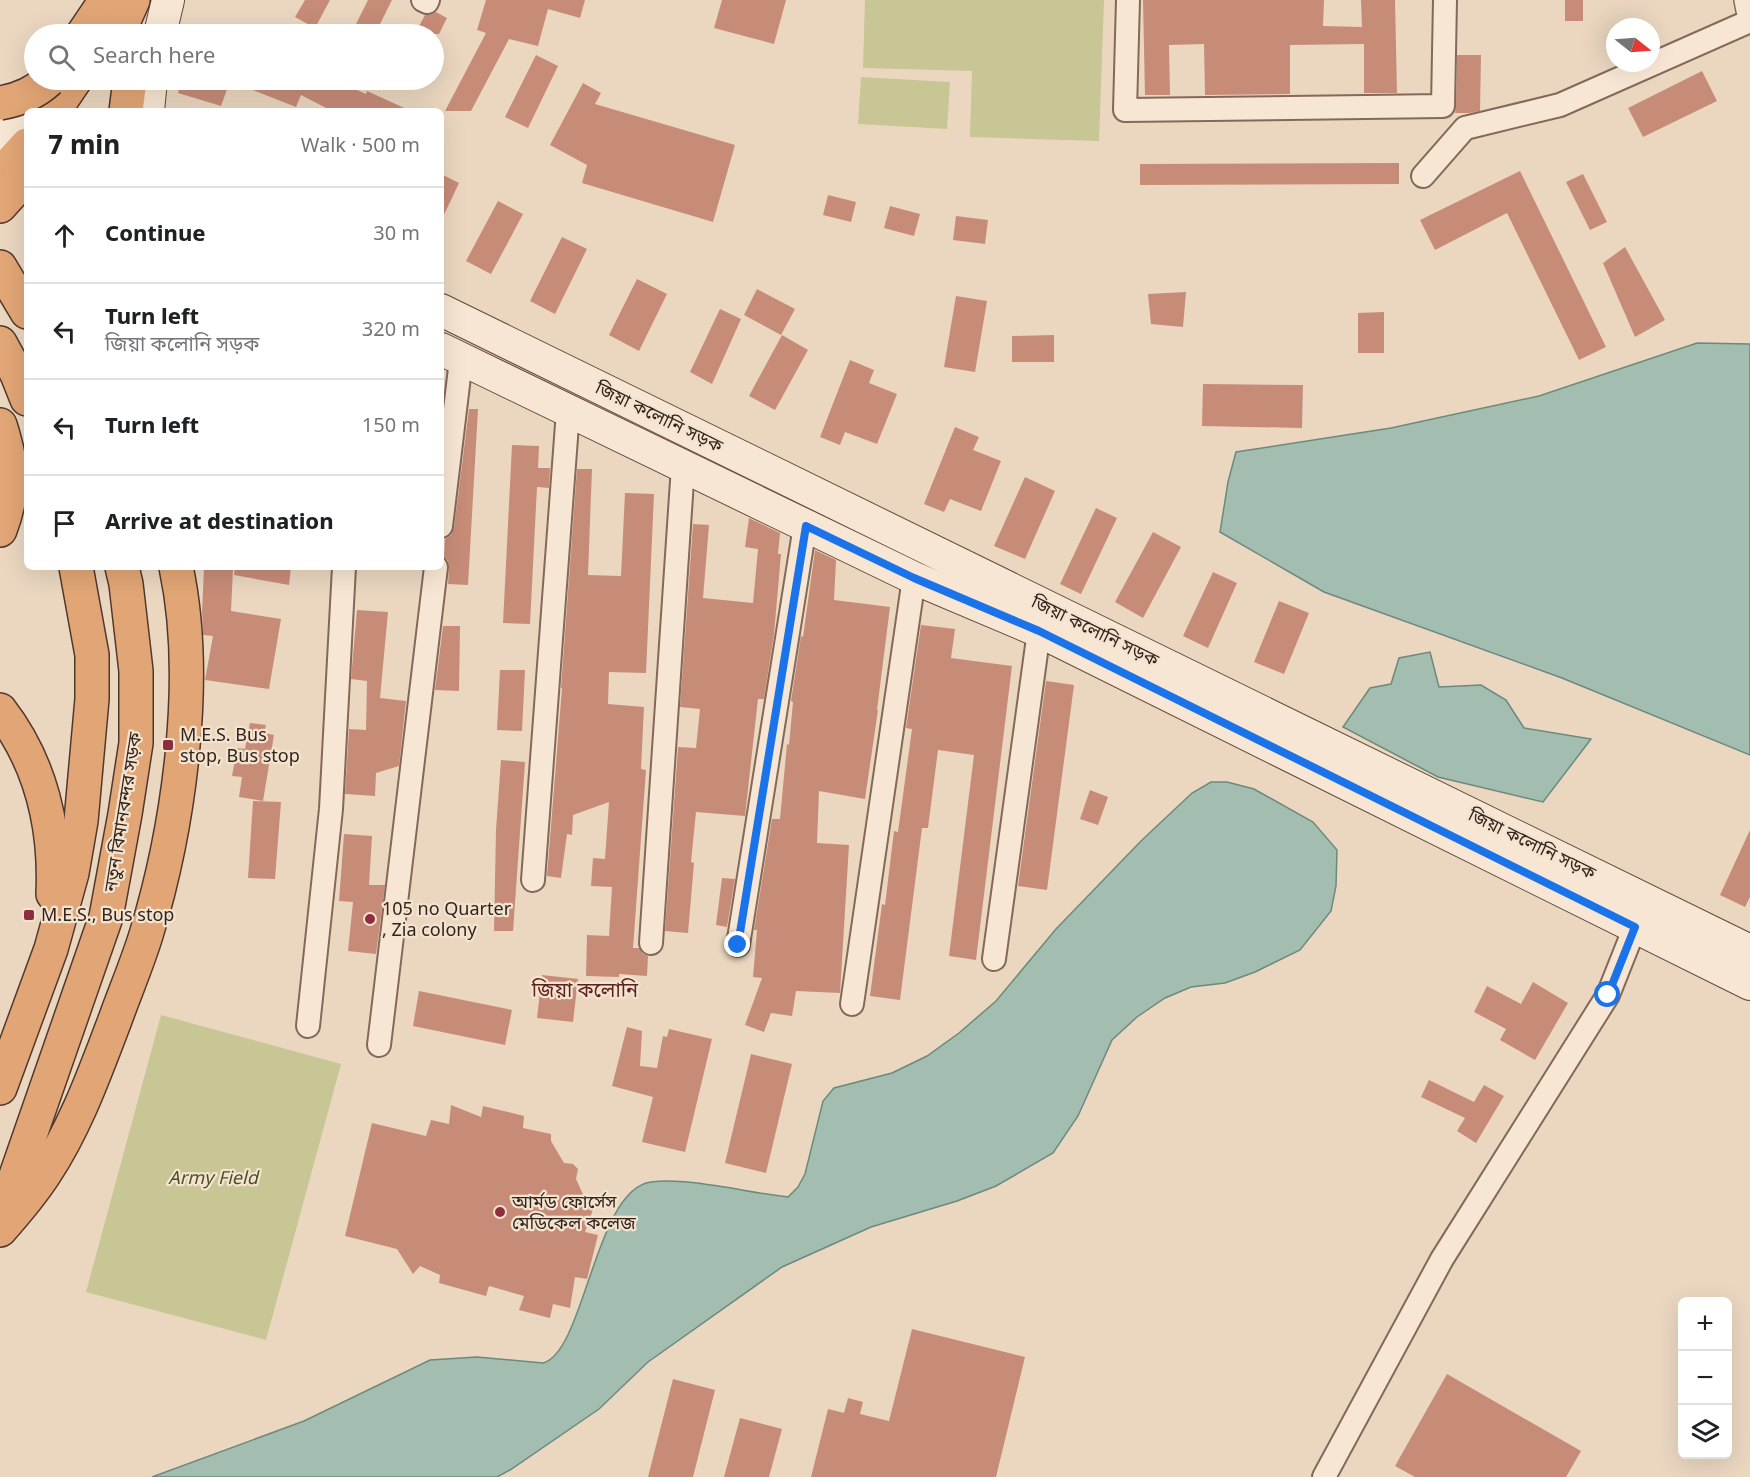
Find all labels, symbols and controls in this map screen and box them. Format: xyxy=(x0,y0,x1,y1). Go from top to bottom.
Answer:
north arrow xyxy=(1606,18,1660,72)
search box xyxy=(24,24,444,90)
icon: search xyxy=(45,41,78,74)
text: Search here xyxy=(93,43,215,72)
text: 7 min xyxy=(48,130,120,165)
text: Walk · 500 m xyxy=(301,134,420,160)
icon: ahead xyxy=(48,219,81,252)
text: Continue xyxy=(105,221,206,250)
text: 30 m xyxy=(373,222,420,248)
text: Turn left xyxy=(105,304,199,333)
icon: left xyxy=(48,315,81,348)
text: 320 m xyxy=(362,318,420,344)
text: জিয়া কলোনি সড়ক xyxy=(105,333,259,359)
street label: জিয়া কলোনি সড়ক xyxy=(590,376,727,459)
icon: left xyxy=(48,411,81,444)
text: Turn left xyxy=(105,413,199,442)
text: 150 m xyxy=(362,414,420,440)
icon: arrive xyxy=(48,507,81,540)
text: Arrive at destination xyxy=(105,509,334,538)
street label: জিয়া কলোনি সড়ক xyxy=(1026,590,1163,673)
place label: M.E.S. Bus stop, Bus stop xyxy=(180,724,300,769)
street label: নতুন বিমানবন্দর সড়ক xyxy=(99,730,149,895)
marker: M.E.S. Bus stop, Bus stop xyxy=(161,738,175,752)
street label: জিয়া কলোনি সড়ক xyxy=(1463,803,1600,886)
place label: 105 no Quarter , Zia colony xyxy=(382,898,512,943)
place label: M.E.S., Bus stop xyxy=(41,904,174,928)
marker: M.E.S., Bus stop xyxy=(22,908,36,922)
marker: 105 no Quarter , Zia colony xyxy=(363,912,377,926)
route end xyxy=(724,931,750,957)
district label: জিয়া কলোনি xyxy=(531,978,639,1005)
route start xyxy=(1594,981,1620,1007)
park label: Army Field xyxy=(168,1167,260,1191)
place label: আর্মড ফোর্সেস মেডিকেল কলেজ xyxy=(511,1191,636,1236)
marker: আর্মড ফোর্সেস মেডিকেল কলেজ xyxy=(493,1205,507,1219)
map controls xyxy=(1678,1297,1732,1459)
button: + xyxy=(1678,1297,1732,1351)
button: − xyxy=(1678,1351,1732,1405)
button: layers xyxy=(1678,1405,1732,1459)

